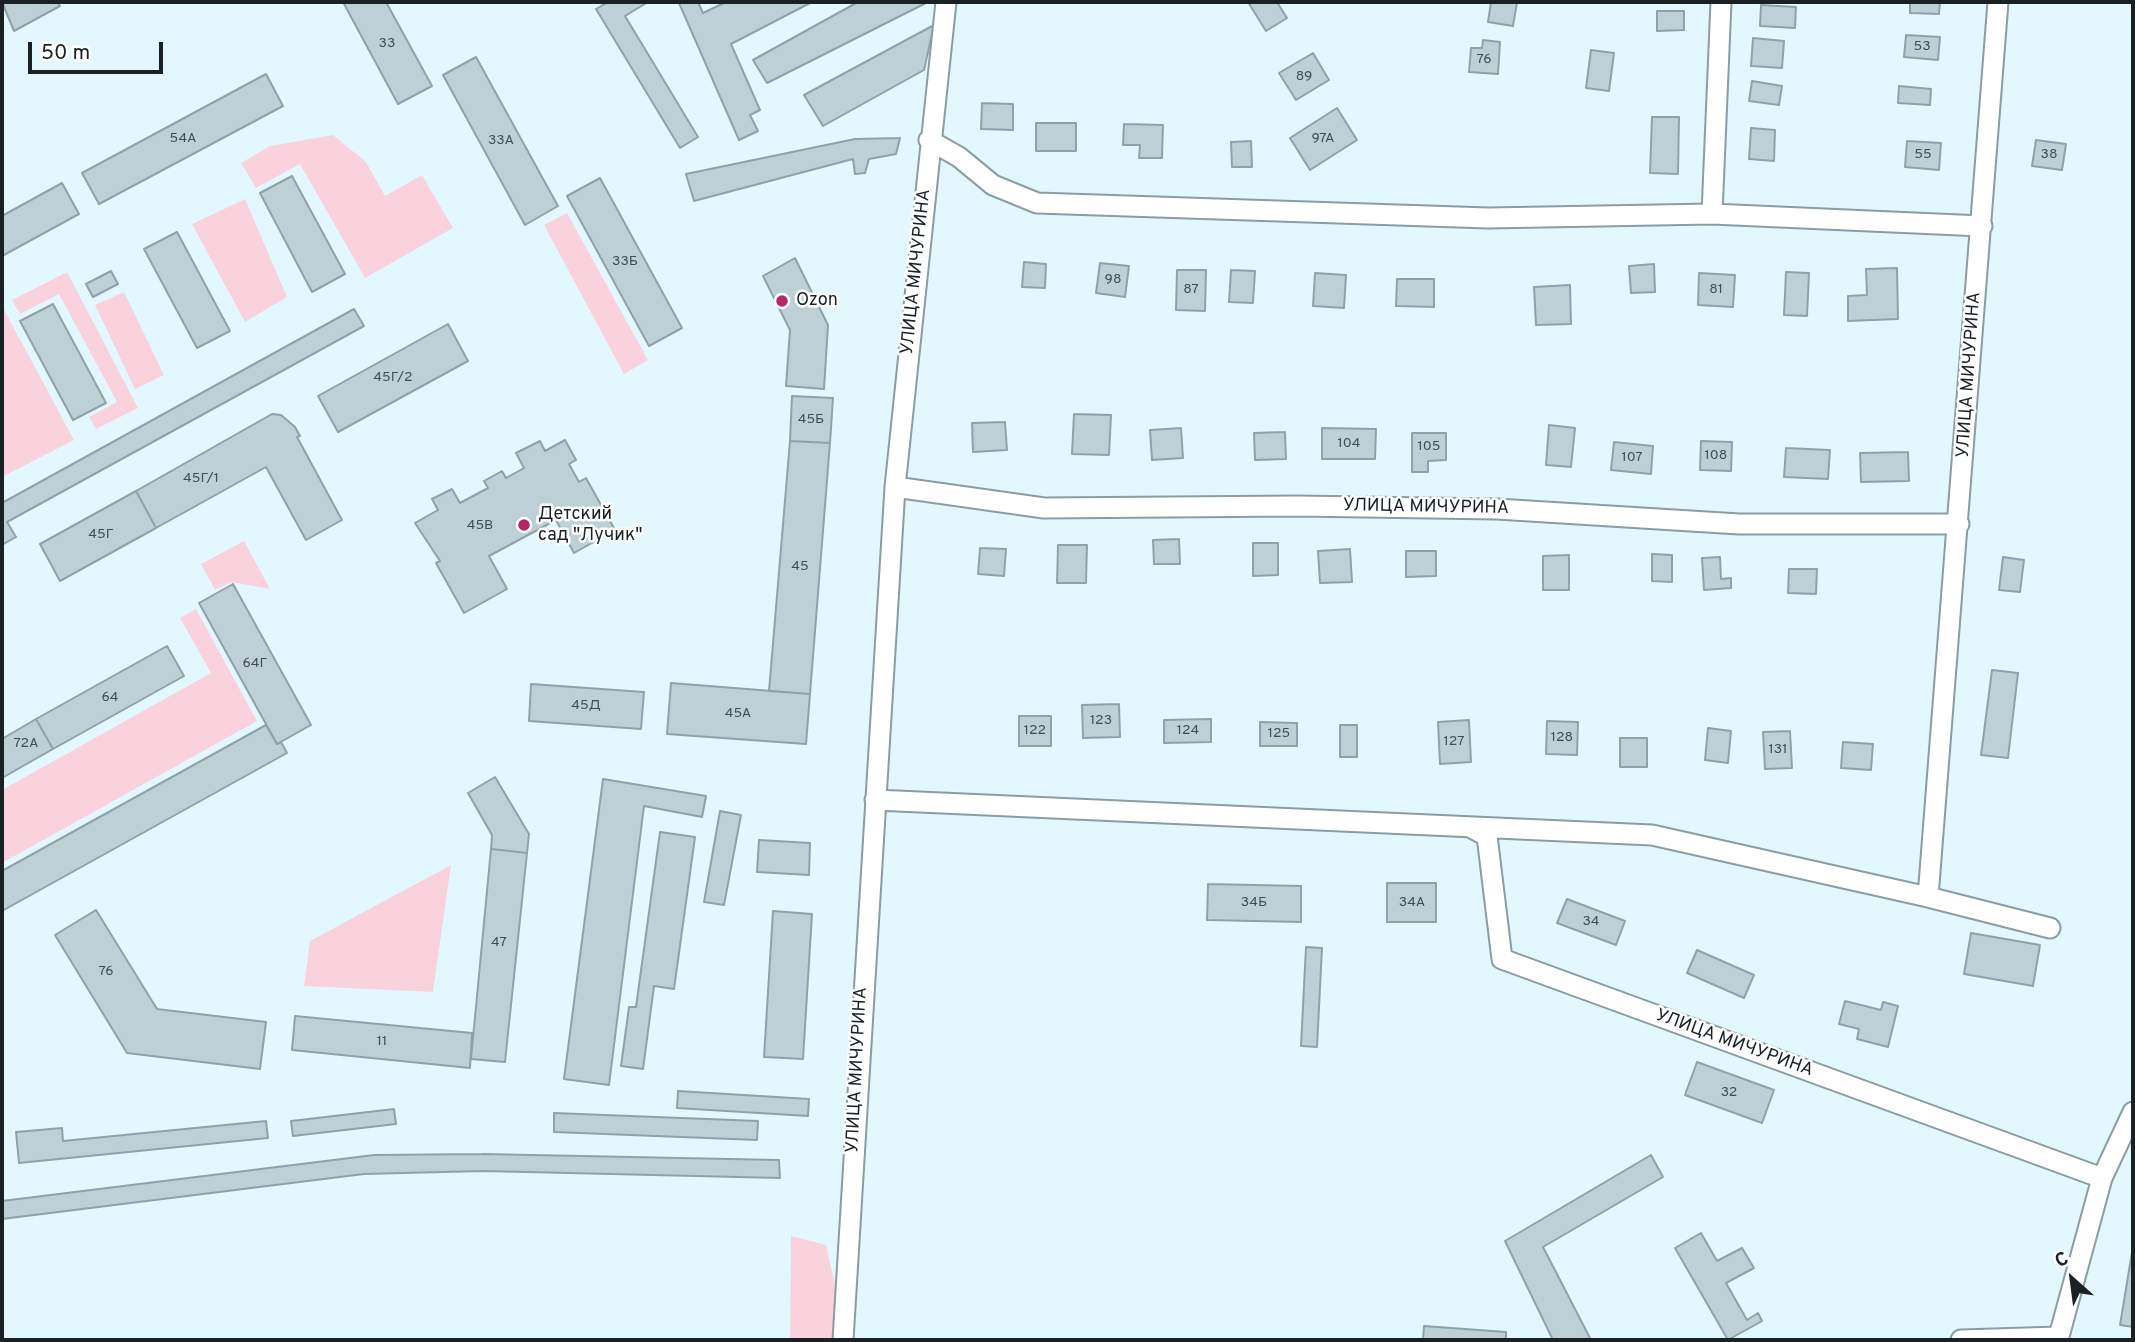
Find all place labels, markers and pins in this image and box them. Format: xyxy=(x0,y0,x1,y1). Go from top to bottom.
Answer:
place label: Ozon xyxy=(796,290,838,312)
marker: Ozon xyxy=(774,293,790,309)
place label: Детский сад "Лучик" xyxy=(538,504,643,546)
marker: Детский сад "Лучик" xyxy=(516,517,532,533)

